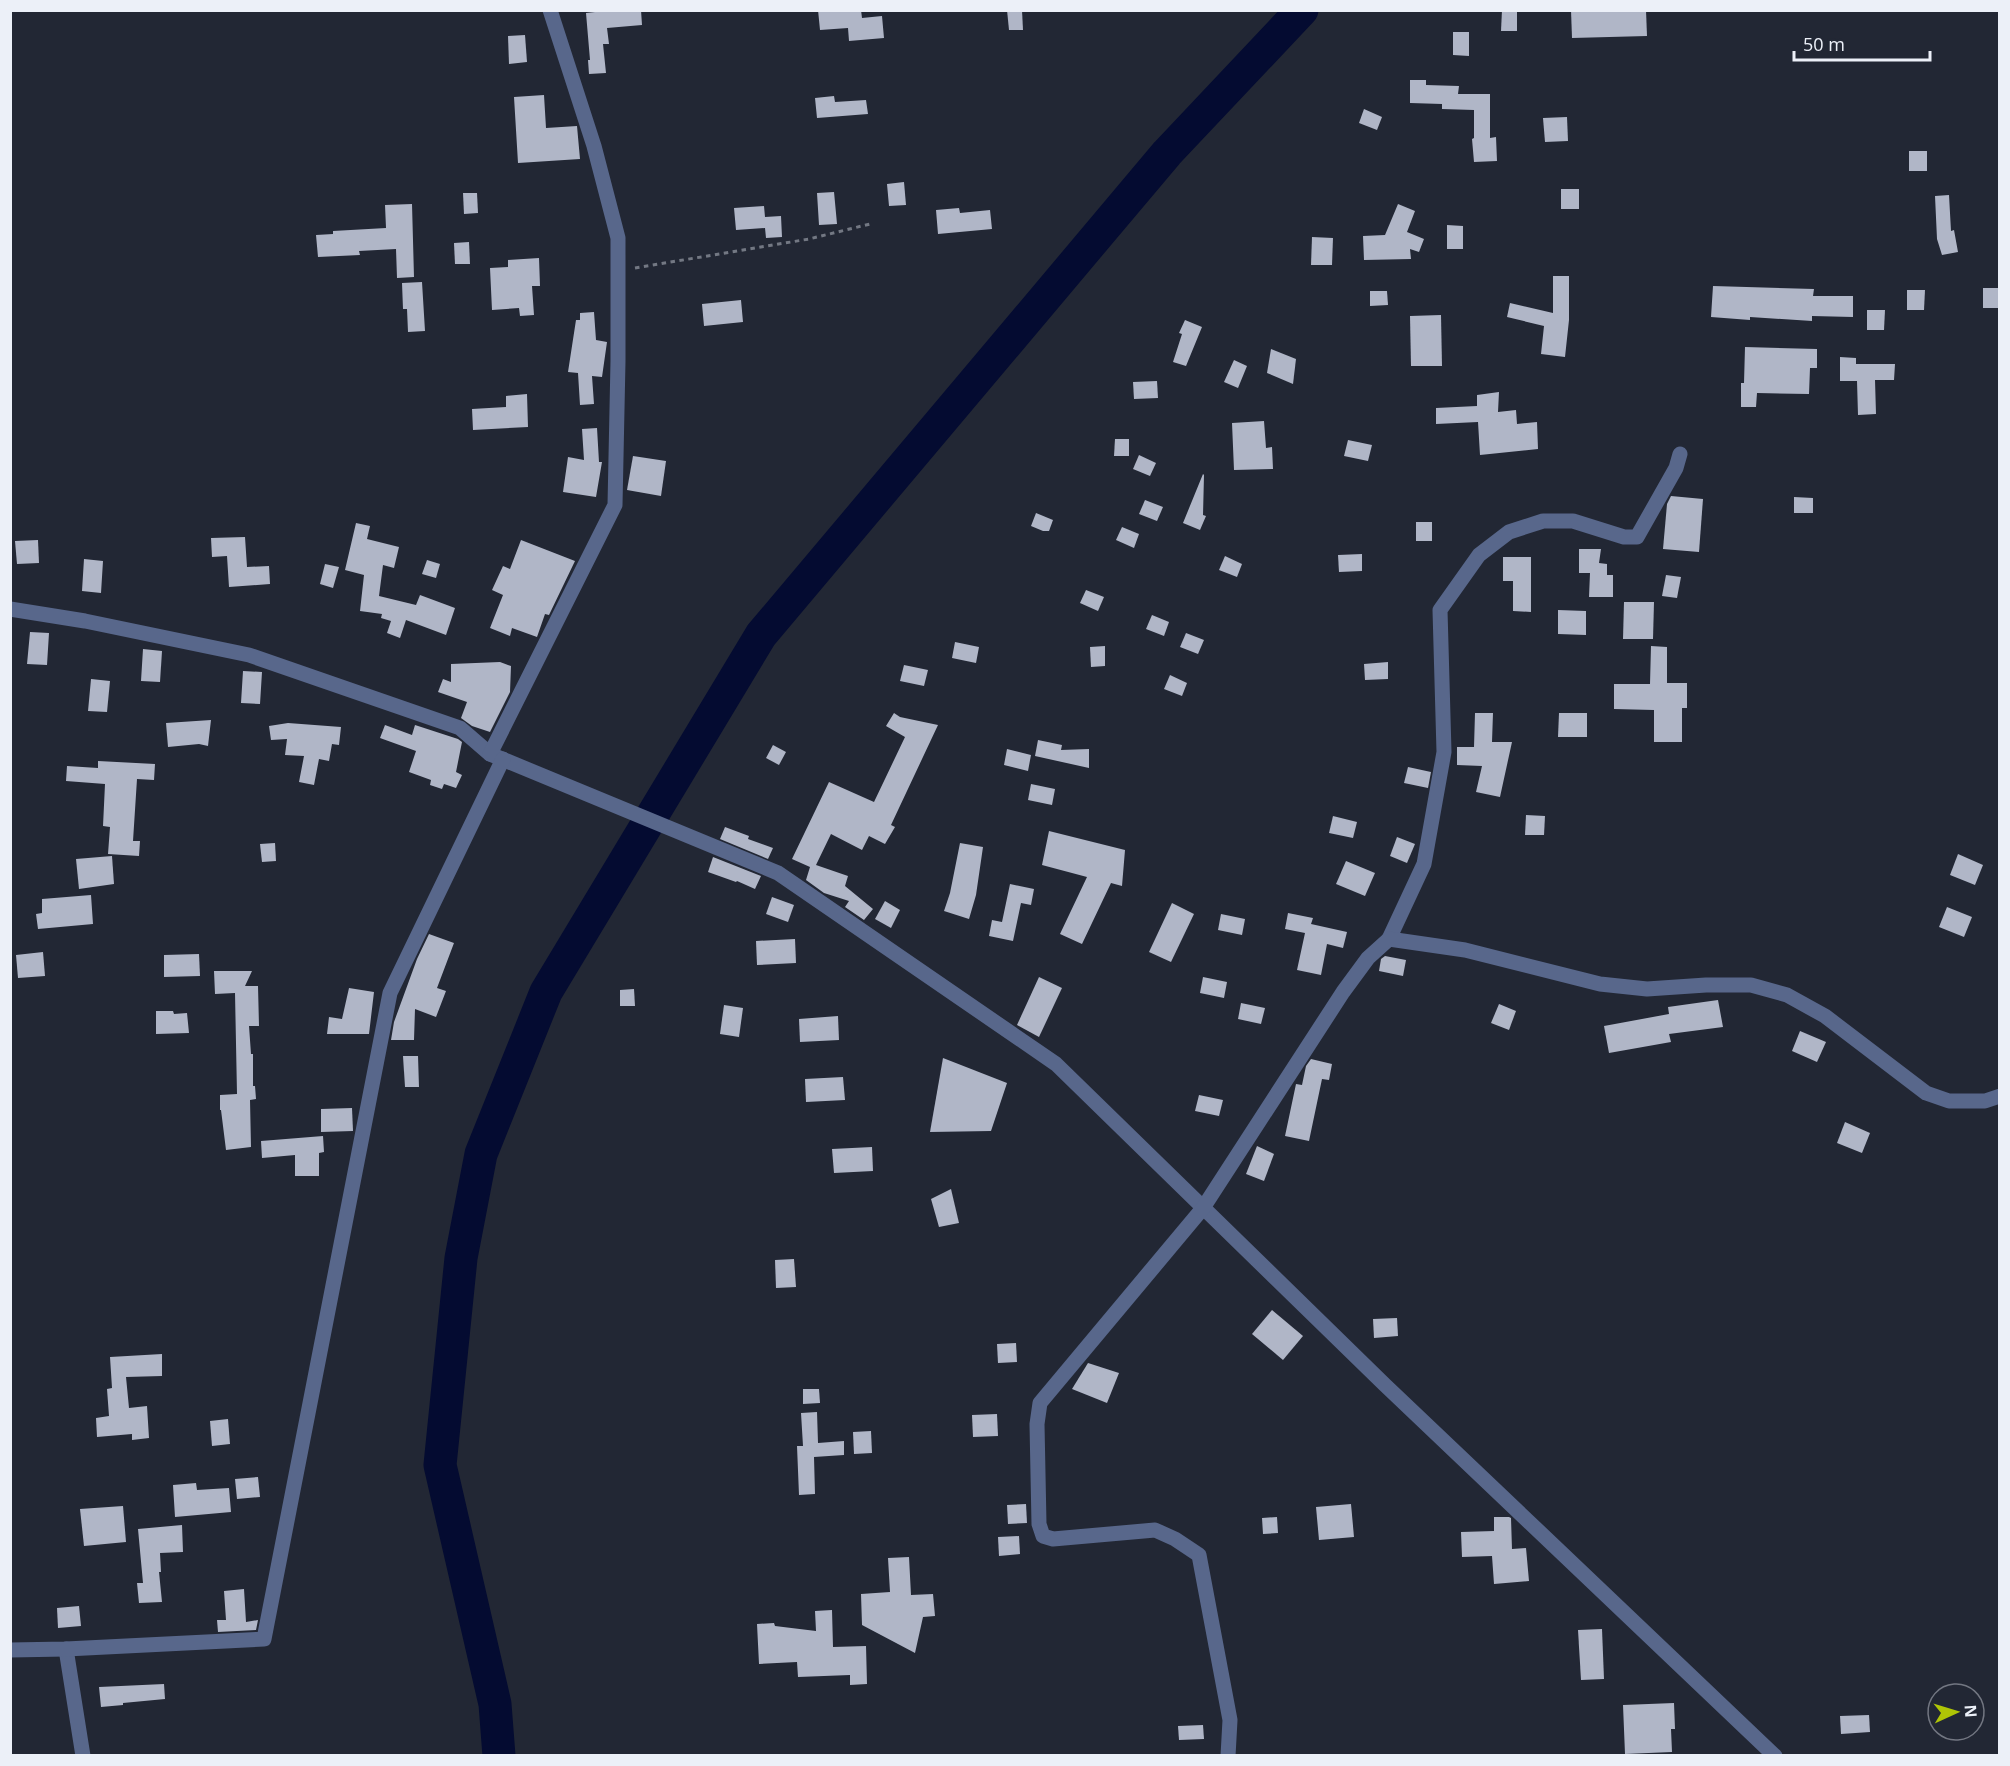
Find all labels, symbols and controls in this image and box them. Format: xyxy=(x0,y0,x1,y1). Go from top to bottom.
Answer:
scale bar xyxy=(1794,24,1930,62)
text: 50 m xyxy=(1803,32,1845,56)
north arrow xyxy=(1926,1682,1986,1742)
text: N xyxy=(1960,1704,1982,1718)

